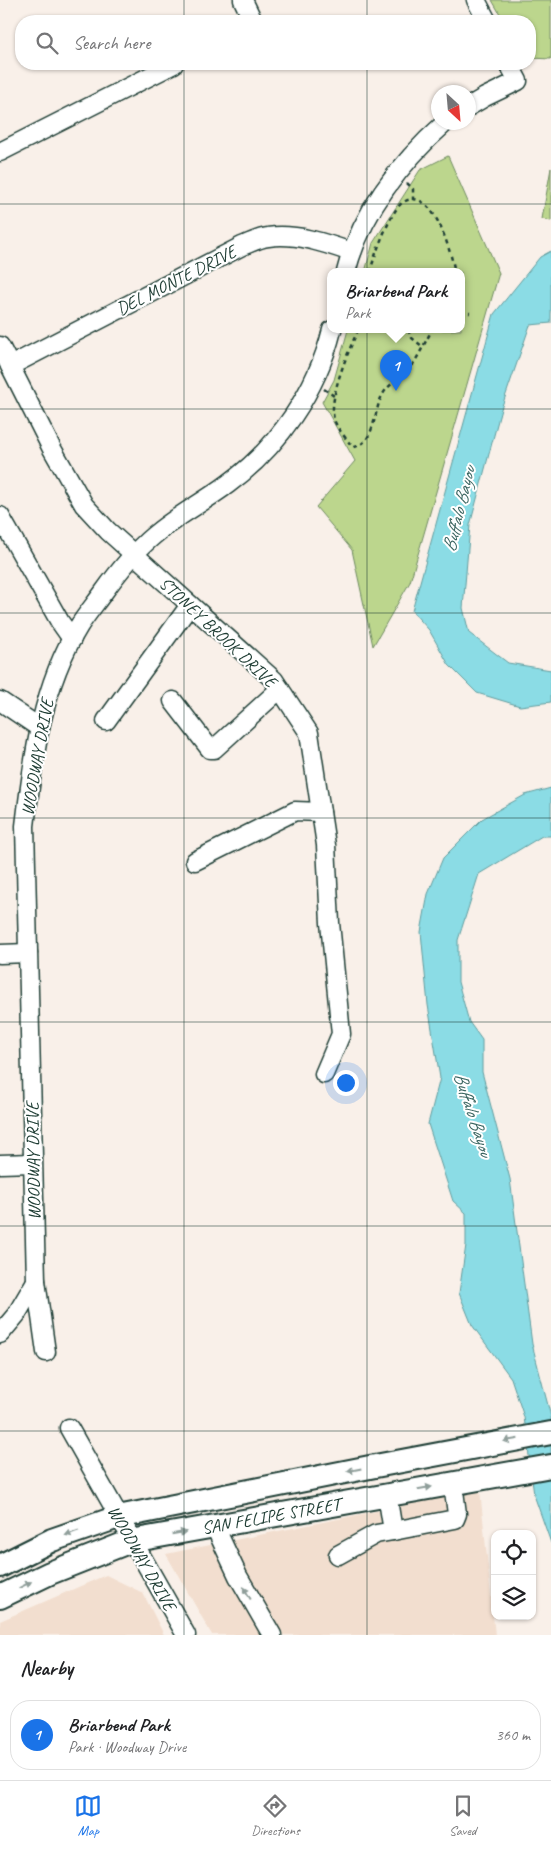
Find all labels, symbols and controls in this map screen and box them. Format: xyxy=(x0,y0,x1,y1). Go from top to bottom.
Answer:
search box xyxy=(15,15,536,70)
icon: search xyxy=(33,29,61,57)
text: Search here xyxy=(73,31,150,55)
north arrow xyxy=(431,85,476,130)
street label: DEL MONTE DRIVE xyxy=(112,239,241,320)
popup xyxy=(327,268,465,333)
text: Briarbend Park xyxy=(345,279,447,303)
text: Park xyxy=(345,303,371,323)
pin: 1 xyxy=(380,350,412,391)
water label: Buffalo Bayou xyxy=(437,461,482,554)
street label: STONEY BROOK DRIVE xyxy=(155,572,283,693)
street label: WOODWAY DRIVE xyxy=(16,695,58,817)
water label: Buffalo Bayou xyxy=(448,1069,499,1162)
your location xyxy=(333,1070,359,1096)
street label: WOODWAY DRIVE xyxy=(21,1100,45,1220)
one-way arrow xyxy=(503,1437,519,1445)
one-way arrow xyxy=(346,1466,362,1474)
one-way arrow xyxy=(418,1484,434,1492)
street label: SAN FELIPE STREET xyxy=(200,1492,347,1539)
street label: WOODWAY DRIVE xyxy=(103,1501,182,1616)
one-way arrow xyxy=(172,1528,188,1536)
one-way arrow xyxy=(64,1529,79,1537)
map controls xyxy=(491,1530,536,1620)
button: locate xyxy=(491,1530,536,1575)
button: layers xyxy=(491,1575,536,1620)
one-way arrow xyxy=(18,1581,32,1589)
one-way arrow xyxy=(243,1586,252,1599)
text: Nearby xyxy=(20,1655,73,1681)
text: Briarbend Park xyxy=(68,1713,170,1737)
text: 1 xyxy=(33,1725,41,1745)
text: 360 m xyxy=(496,1725,530,1745)
text: Park · Woodway Drive xyxy=(68,1737,186,1757)
tab: Map xyxy=(74,1792,102,1839)
tab: Directions xyxy=(251,1792,300,1839)
tab: Saved xyxy=(449,1792,477,1839)

